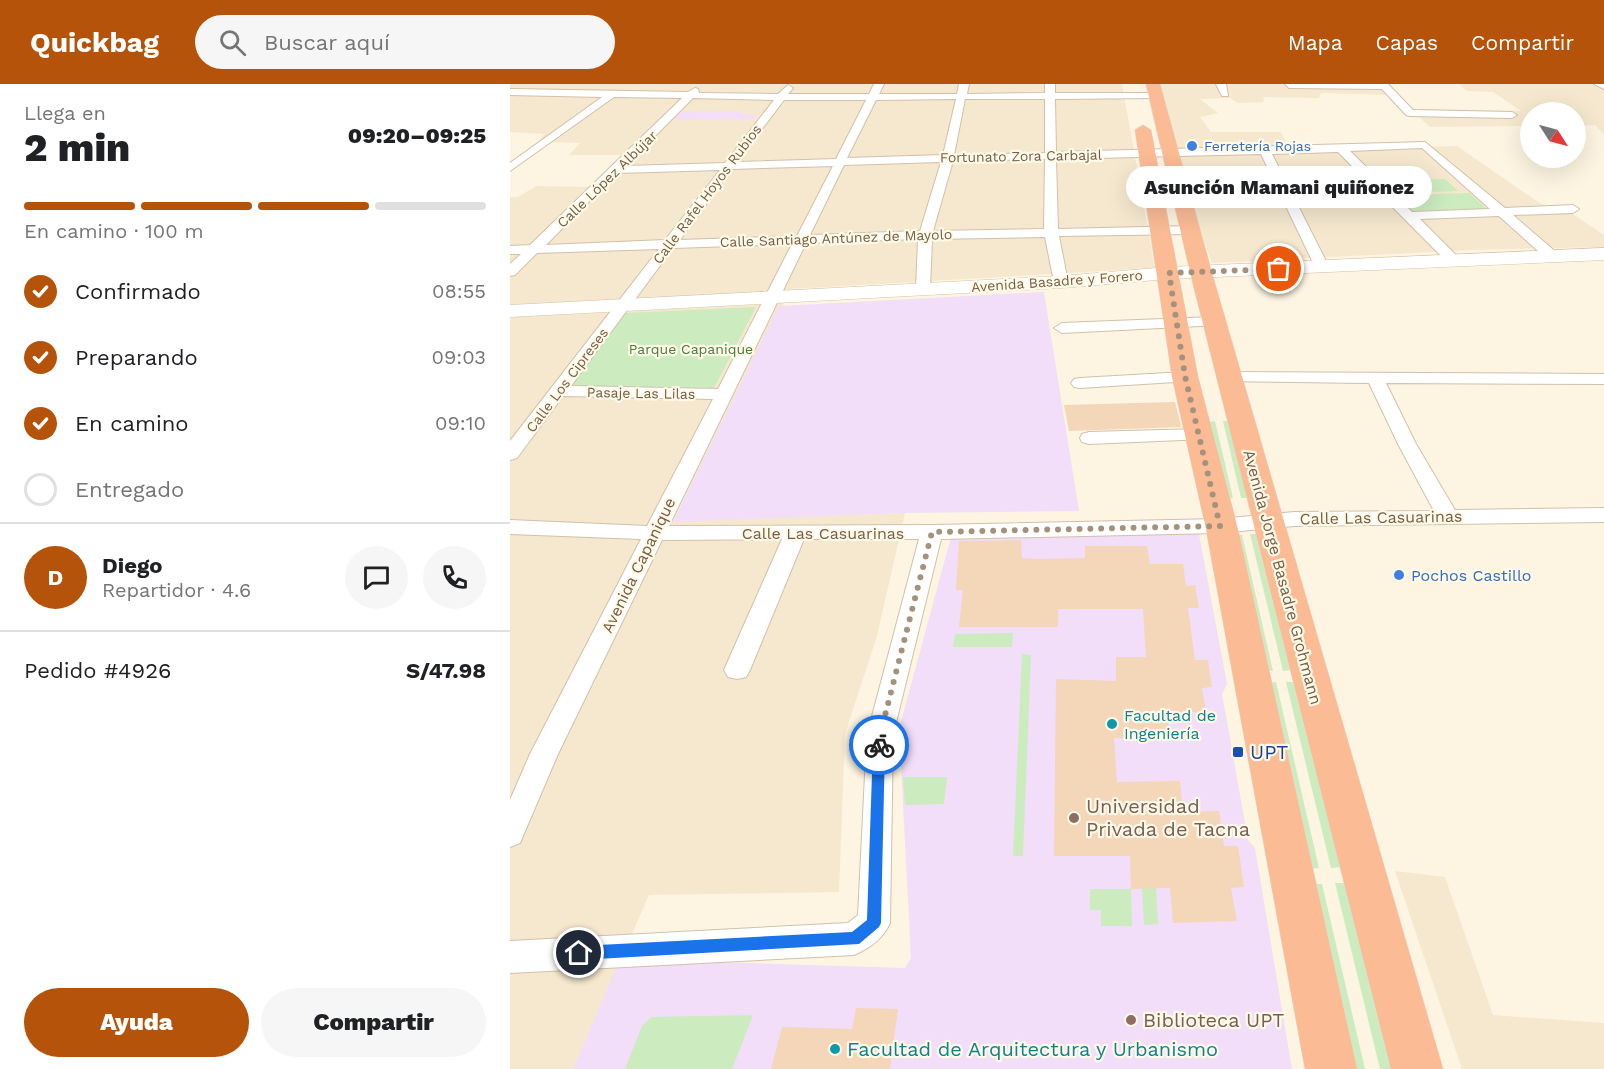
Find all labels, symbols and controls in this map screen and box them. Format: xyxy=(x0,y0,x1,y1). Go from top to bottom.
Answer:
search box xyxy=(195,15,615,69)
text: Quickbag xyxy=(30,26,159,59)
icon: search xyxy=(216,26,249,59)
text: Buscar aquí xyxy=(264,30,390,55)
text: Mapa xyxy=(1288,30,1343,55)
text: Capas xyxy=(1376,30,1438,55)
text: Compartir xyxy=(1471,30,1574,55)
text: Llega en xyxy=(24,101,106,125)
north arrow xyxy=(1520,102,1586,168)
map controls xyxy=(1520,102,1586,168)
street label: Calle Rafel Hoyos Rubios xyxy=(649,121,765,267)
text: 09:20–09:25 xyxy=(348,123,486,148)
text: 2 min xyxy=(24,125,130,170)
street label: Calle López Albújar xyxy=(554,127,660,231)
place label: Ferretería Rojas xyxy=(1204,138,1311,154)
marker: Ferretería Rojas xyxy=(1185,139,1199,153)
street label: Fortunato Zora Carbajal xyxy=(940,147,1103,165)
callout: Asunción Mamani quiñonez xyxy=(1126,167,1432,209)
text: Asunción Mamani quiñonez xyxy=(1144,175,1414,199)
text: En camino · 100 m xyxy=(24,219,204,243)
street label: Calle Santiago Antúnez de Mayolo xyxy=(720,226,952,250)
pin xyxy=(1253,243,1304,294)
icon: bag xyxy=(1262,252,1295,285)
street label: Avenida Basadre y Forero xyxy=(971,267,1143,295)
icon: check xyxy=(24,275,57,308)
text: Confirmado xyxy=(75,279,201,304)
text: 08:55 xyxy=(432,279,486,303)
street label: Calle Los Cipreses xyxy=(523,325,611,435)
icon: check xyxy=(24,341,57,374)
park label: Parque Capanique xyxy=(629,341,753,357)
text: Preparando xyxy=(75,345,198,370)
text: 09:03 xyxy=(432,345,486,369)
street label: Pasaje Las Lilas xyxy=(587,384,695,402)
icon: check xyxy=(24,407,57,440)
text: En camino xyxy=(75,411,189,436)
text: 09:10 xyxy=(435,411,486,435)
street label: Avenida Jorge Basadre Grohmann xyxy=(1239,448,1326,707)
text: Entregado xyxy=(75,477,184,502)
street label: Avenida Capanique xyxy=(597,494,680,636)
street label: Calle Las Casuarinas xyxy=(1300,507,1462,528)
street label: Calle Las Casuarinas xyxy=(742,524,904,543)
button: chat xyxy=(345,546,408,609)
button: phone xyxy=(423,546,486,609)
text: Diego xyxy=(102,553,162,578)
text: D xyxy=(48,565,63,590)
place label: Pochos Castillo xyxy=(1411,566,1531,585)
marker: Pochos Castillo xyxy=(1392,568,1406,582)
text: Repartidor · 4.6 xyxy=(102,578,251,602)
text: Pedido #4926 xyxy=(24,658,171,683)
text: S/47.98 xyxy=(406,658,486,683)
place label: Facultad de Ingeniería xyxy=(1124,706,1216,743)
courier xyxy=(849,715,909,775)
marker: Facultad de Ingeniería xyxy=(1105,717,1119,731)
icon: bike xyxy=(863,729,896,762)
place label: UPT xyxy=(1250,740,1288,764)
marker: UPT xyxy=(1231,745,1245,759)
place label: Universidad Privada de Tacna xyxy=(1086,794,1250,841)
marker: Universidad Privada de Tacna xyxy=(1067,811,1081,825)
pin xyxy=(553,927,604,978)
icon: home xyxy=(562,936,595,969)
button: Ayuda xyxy=(24,988,249,1057)
button: Compartir xyxy=(261,988,486,1057)
place label: Biblioteca UPT xyxy=(1143,1008,1284,1032)
marker: Biblioteca UPT xyxy=(1124,1013,1138,1027)
place label: Facultad de Arquitectura y Urbanismo xyxy=(847,1037,1218,1061)
marker: Facultad de Arquitectura y Urbanismo xyxy=(828,1042,842,1056)

